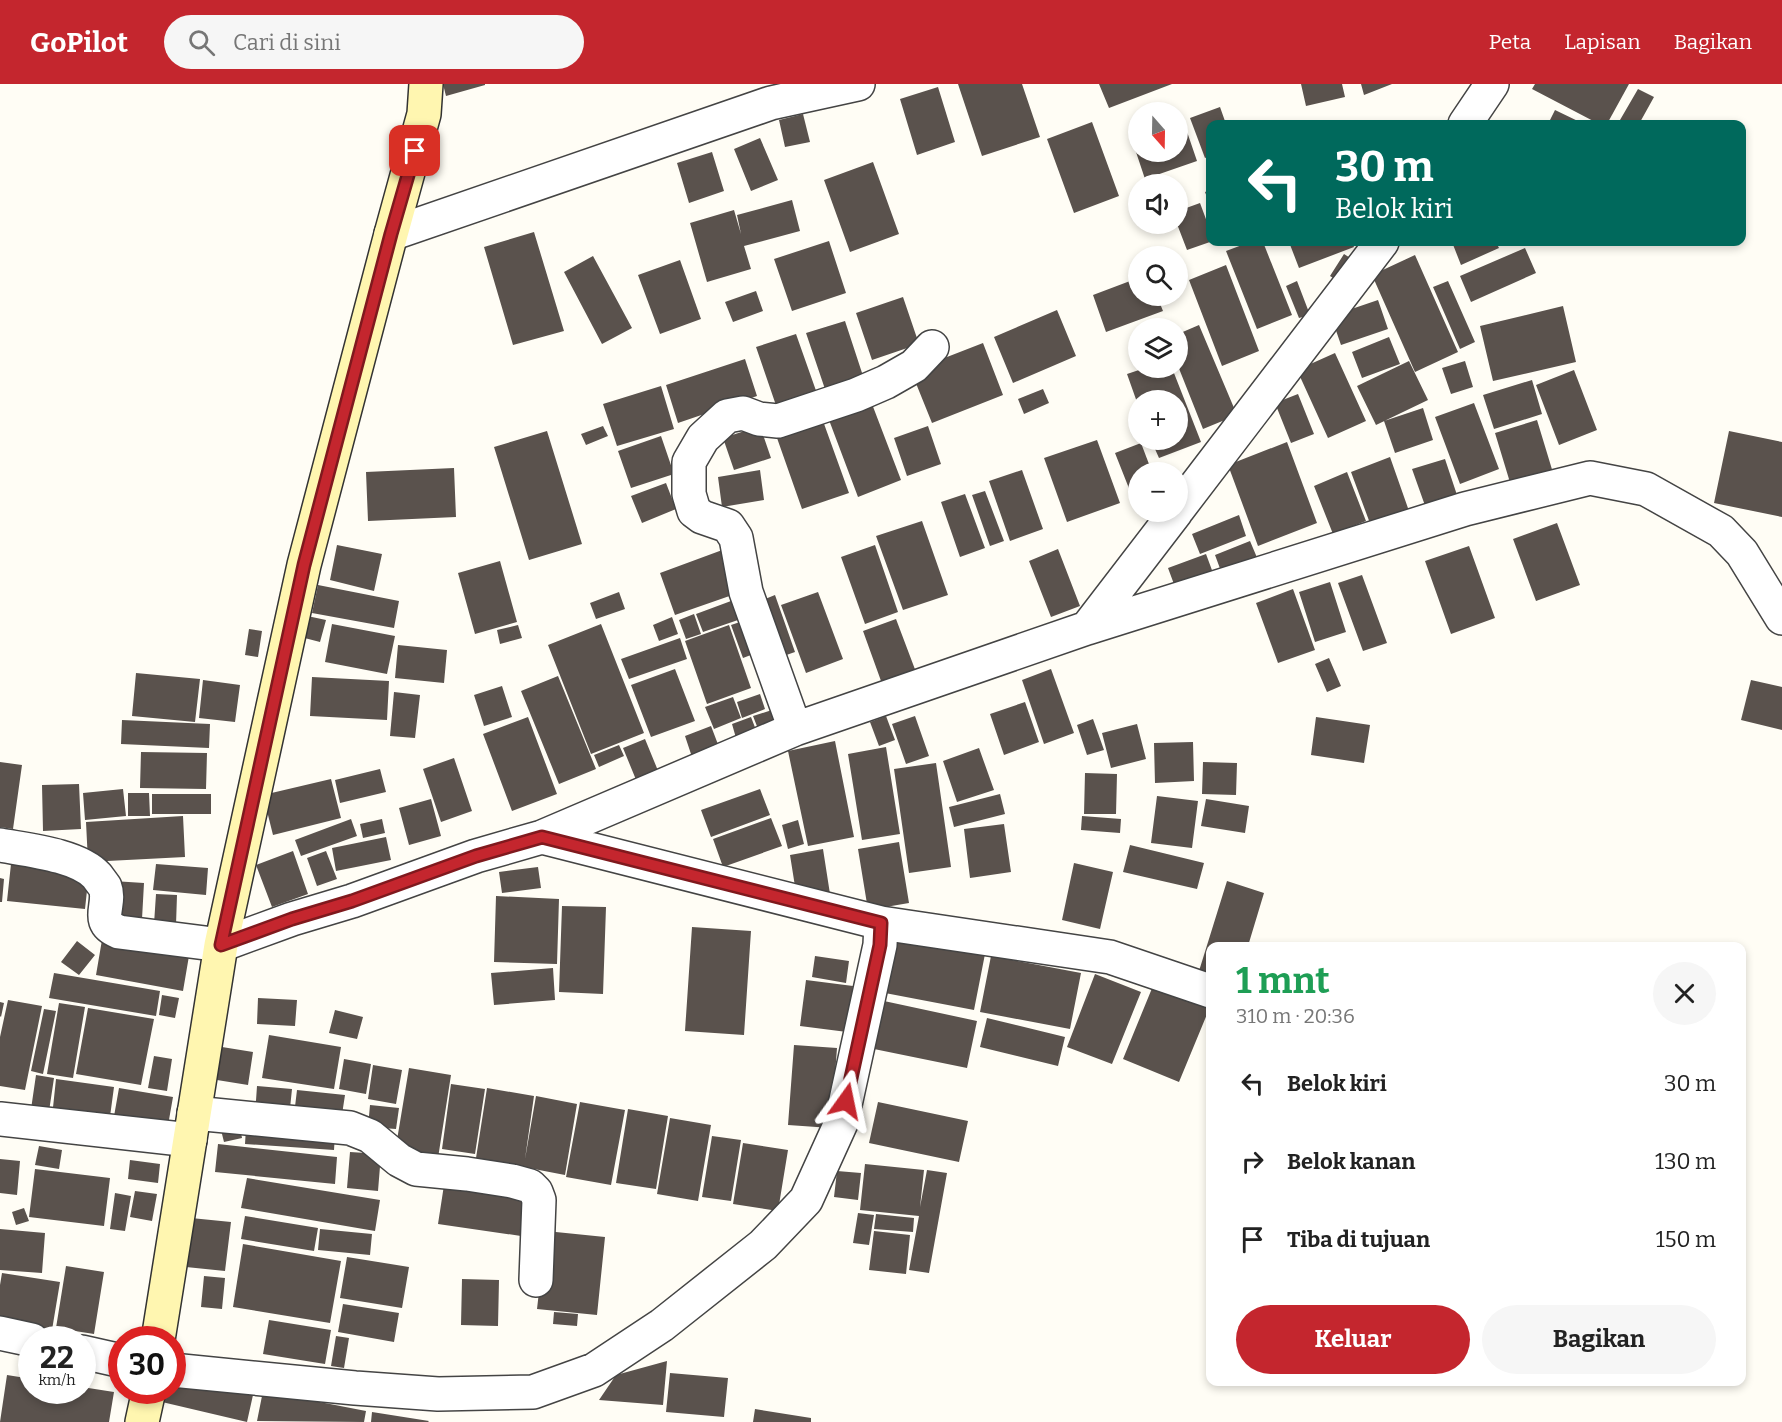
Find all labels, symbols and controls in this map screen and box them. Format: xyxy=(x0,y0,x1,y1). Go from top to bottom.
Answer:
search box xyxy=(164,15,584,69)
text: GoPilot xyxy=(30,26,128,59)
icon: search xyxy=(185,26,218,59)
text: Cari di sini xyxy=(233,29,341,56)
text: Peta xyxy=(1489,29,1531,55)
text: Lapisan xyxy=(1564,29,1641,55)
text: Bagikan xyxy=(1674,29,1752,55)
north arrow xyxy=(1128,102,1188,162)
map controls xyxy=(1128,102,1188,522)
pin xyxy=(389,125,440,176)
icon: arrive xyxy=(398,134,431,167)
text: 30 m xyxy=(1335,142,1434,192)
icon: left xyxy=(1236,144,1314,222)
button: sound xyxy=(1128,174,1188,234)
text: Belok kiri xyxy=(1335,193,1453,225)
button: search xyxy=(1128,246,1188,306)
button: layers xyxy=(1128,318,1188,378)
button: + xyxy=(1128,390,1188,450)
button: − xyxy=(1128,462,1188,522)
text: 1 mnt xyxy=(1236,959,1330,1003)
button: close xyxy=(1653,962,1716,1025)
text: 310 m · 20:36 xyxy=(1236,1004,1355,1028)
icon: left xyxy=(1236,1067,1269,1100)
position arrow xyxy=(814,1069,878,1133)
text: Belok kiri xyxy=(1287,1070,1387,1097)
text: 30 m xyxy=(1664,1070,1716,1097)
icon: right xyxy=(1236,1145,1269,1178)
text: Belok kanan xyxy=(1287,1148,1415,1175)
text: 130 m xyxy=(1655,1148,1716,1175)
icon: arrive xyxy=(1236,1223,1269,1256)
text: Tiba di tujuan xyxy=(1287,1226,1430,1253)
text: 150 m xyxy=(1656,1226,1716,1253)
button: Keluar xyxy=(1236,1305,1470,1374)
button: Bagikan xyxy=(1482,1305,1716,1374)
speed limit sign: 30 xyxy=(108,1326,186,1404)
text: 22 xyxy=(40,1340,74,1376)
text: km/h xyxy=(38,1371,76,1389)

